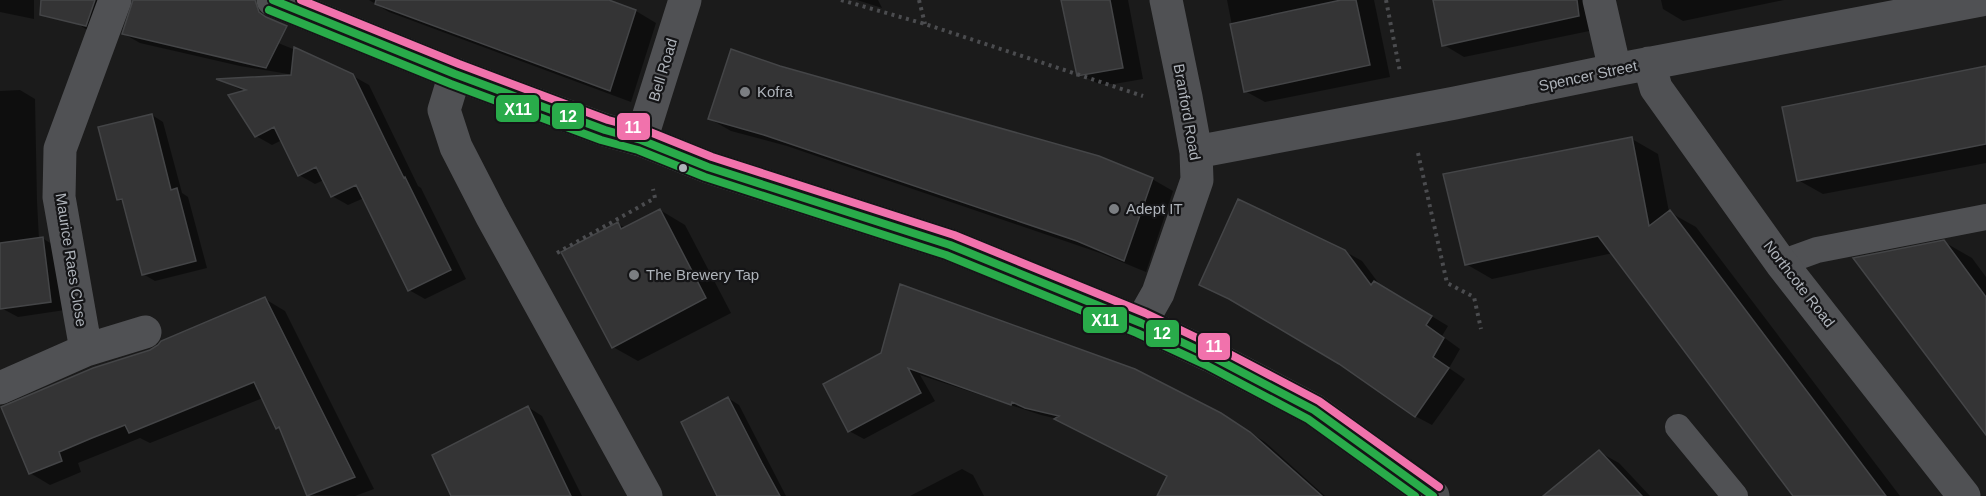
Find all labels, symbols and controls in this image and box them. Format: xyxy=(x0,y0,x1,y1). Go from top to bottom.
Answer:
street label: Bell Road xyxy=(645,36,680,103)
street label: Spencer Street xyxy=(1537,57,1639,94)
street label: Branford Road xyxy=(1171,62,1204,161)
place label: Kofra xyxy=(757,83,794,100)
marker: Kofra xyxy=(738,85,752,99)
line badge: X11 xyxy=(495,94,540,123)
text: X11 xyxy=(504,101,532,118)
line badge: 12 xyxy=(551,102,585,130)
text: 12 xyxy=(559,108,577,125)
line badge: 11 xyxy=(616,112,651,141)
text: 11 xyxy=(625,119,642,136)
unlabelled marker xyxy=(677,162,689,174)
street label: Maurice Raes Close xyxy=(53,192,90,328)
place label: Adept IT xyxy=(1126,200,1183,217)
marker: Adept IT xyxy=(1107,202,1121,216)
street label: Northcote Road xyxy=(1760,237,1838,330)
place label: The Brewery Tap xyxy=(646,266,759,283)
marker: The Brewery Tap xyxy=(627,268,641,282)
line badge: X11 xyxy=(1082,306,1128,334)
text: X11 xyxy=(1091,312,1119,329)
line badge: 12 xyxy=(1145,319,1180,348)
text: 12 xyxy=(1153,325,1171,342)
line badge: 11 xyxy=(1197,332,1231,361)
text: 11 xyxy=(1206,338,1223,355)

